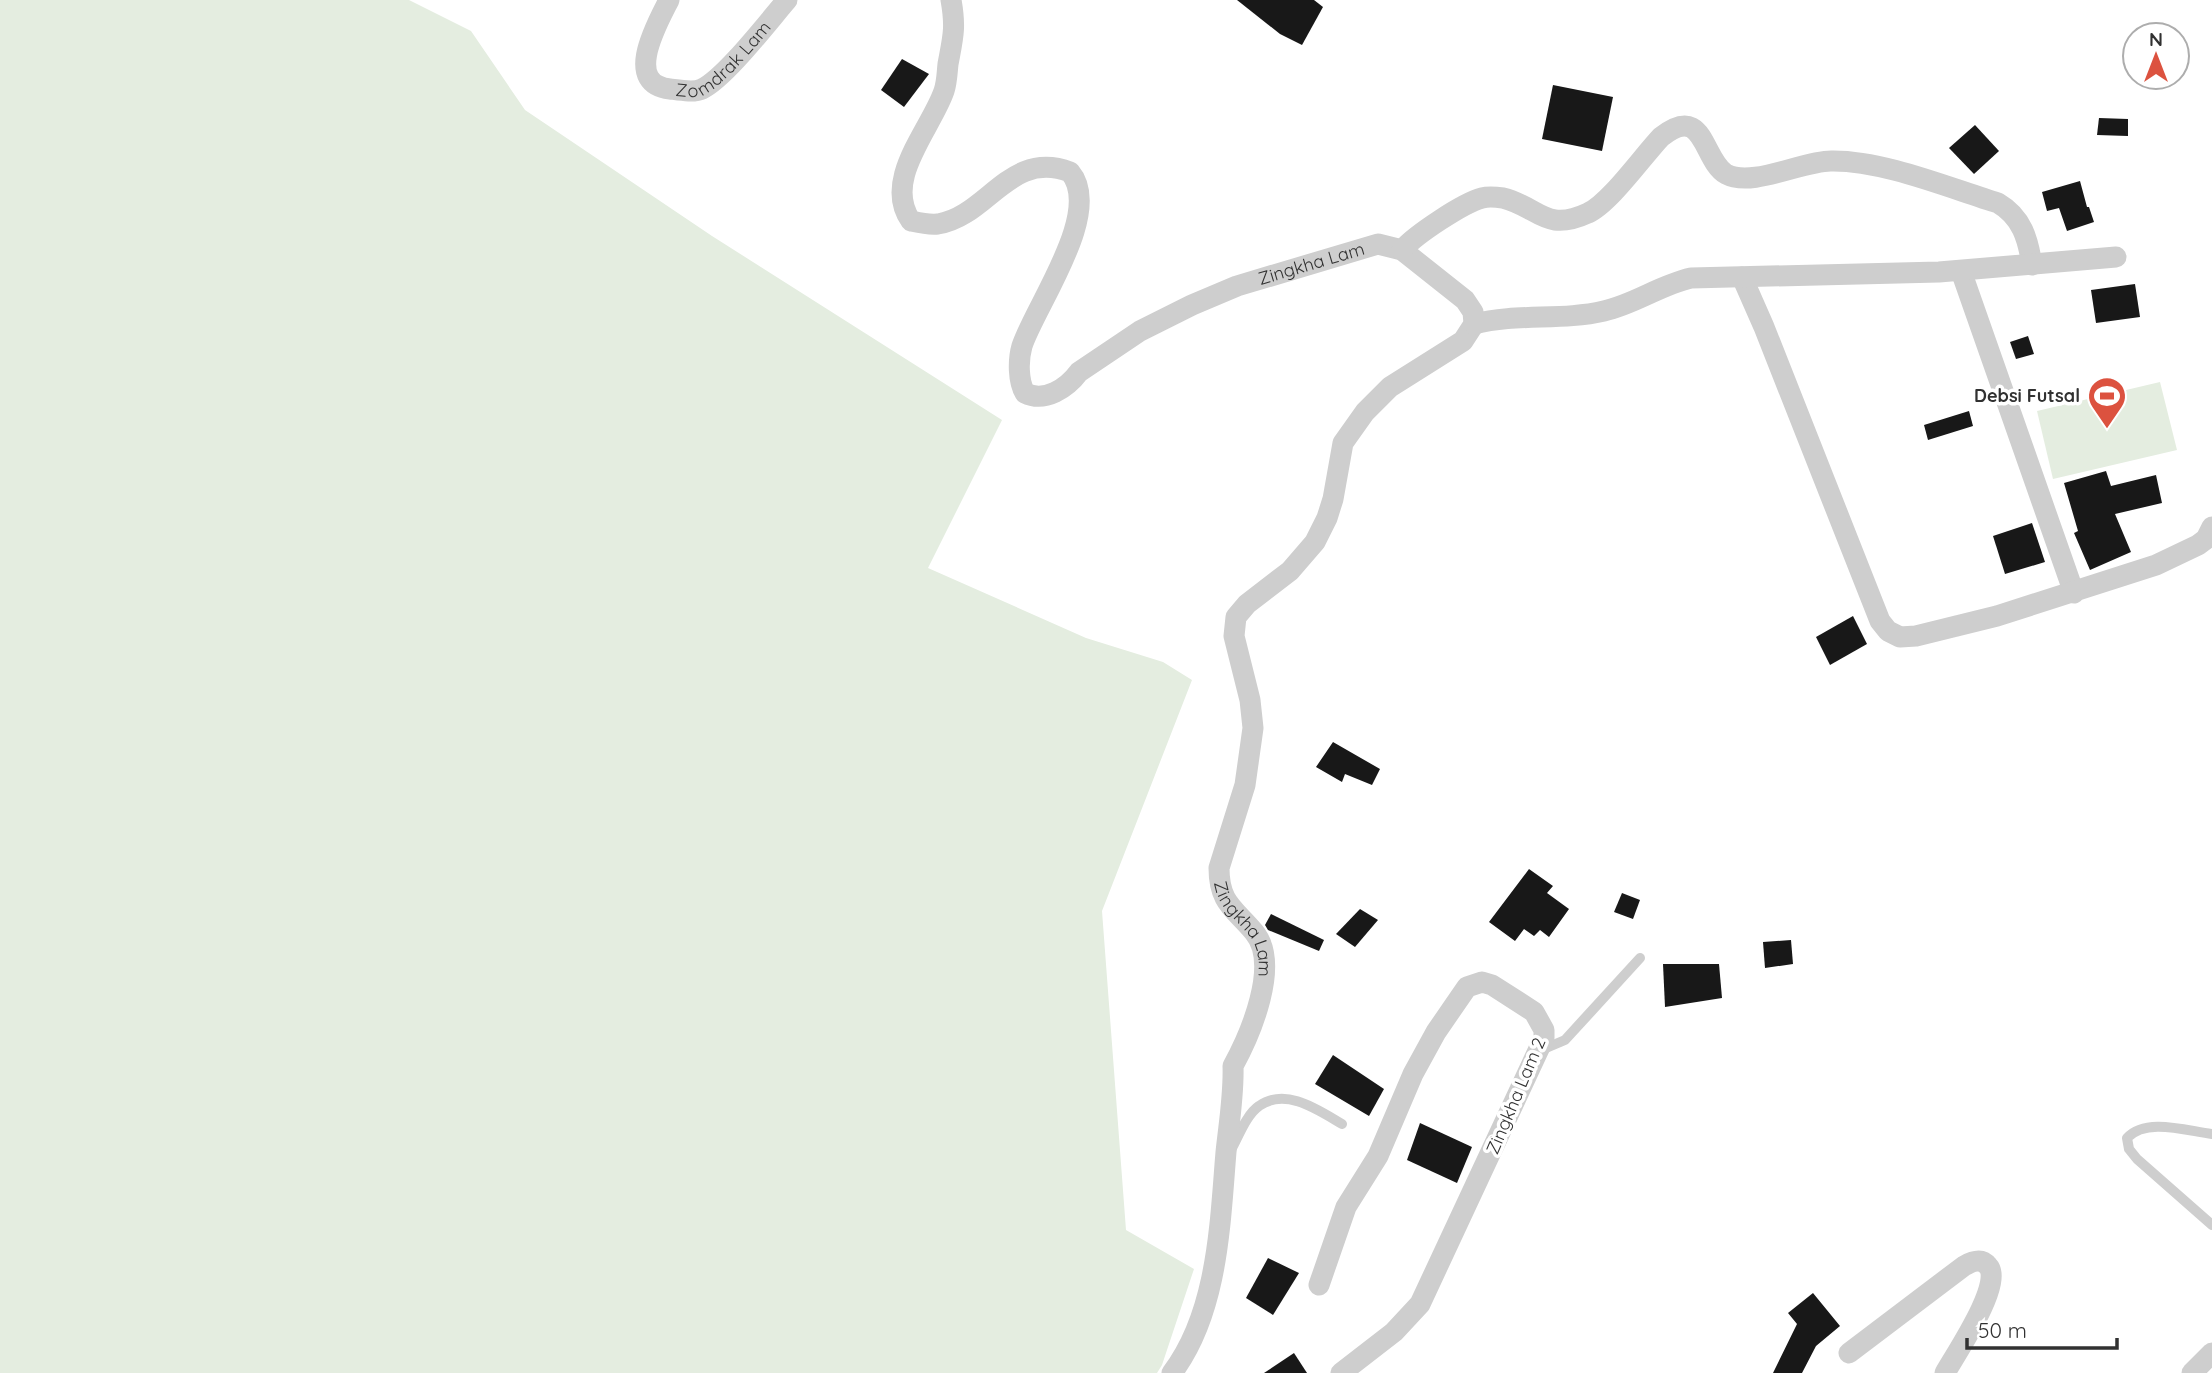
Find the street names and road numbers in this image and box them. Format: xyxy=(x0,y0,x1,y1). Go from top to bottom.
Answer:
street label: Zomdrak Lam xyxy=(675,16,776,102)
street label: Zingkha Lam xyxy=(1255,237,1367,290)
street label: Zingkha Lam xyxy=(1209,879,1277,977)
street label: Zingkha Lam 2 xyxy=(1481,1034,1550,1158)

